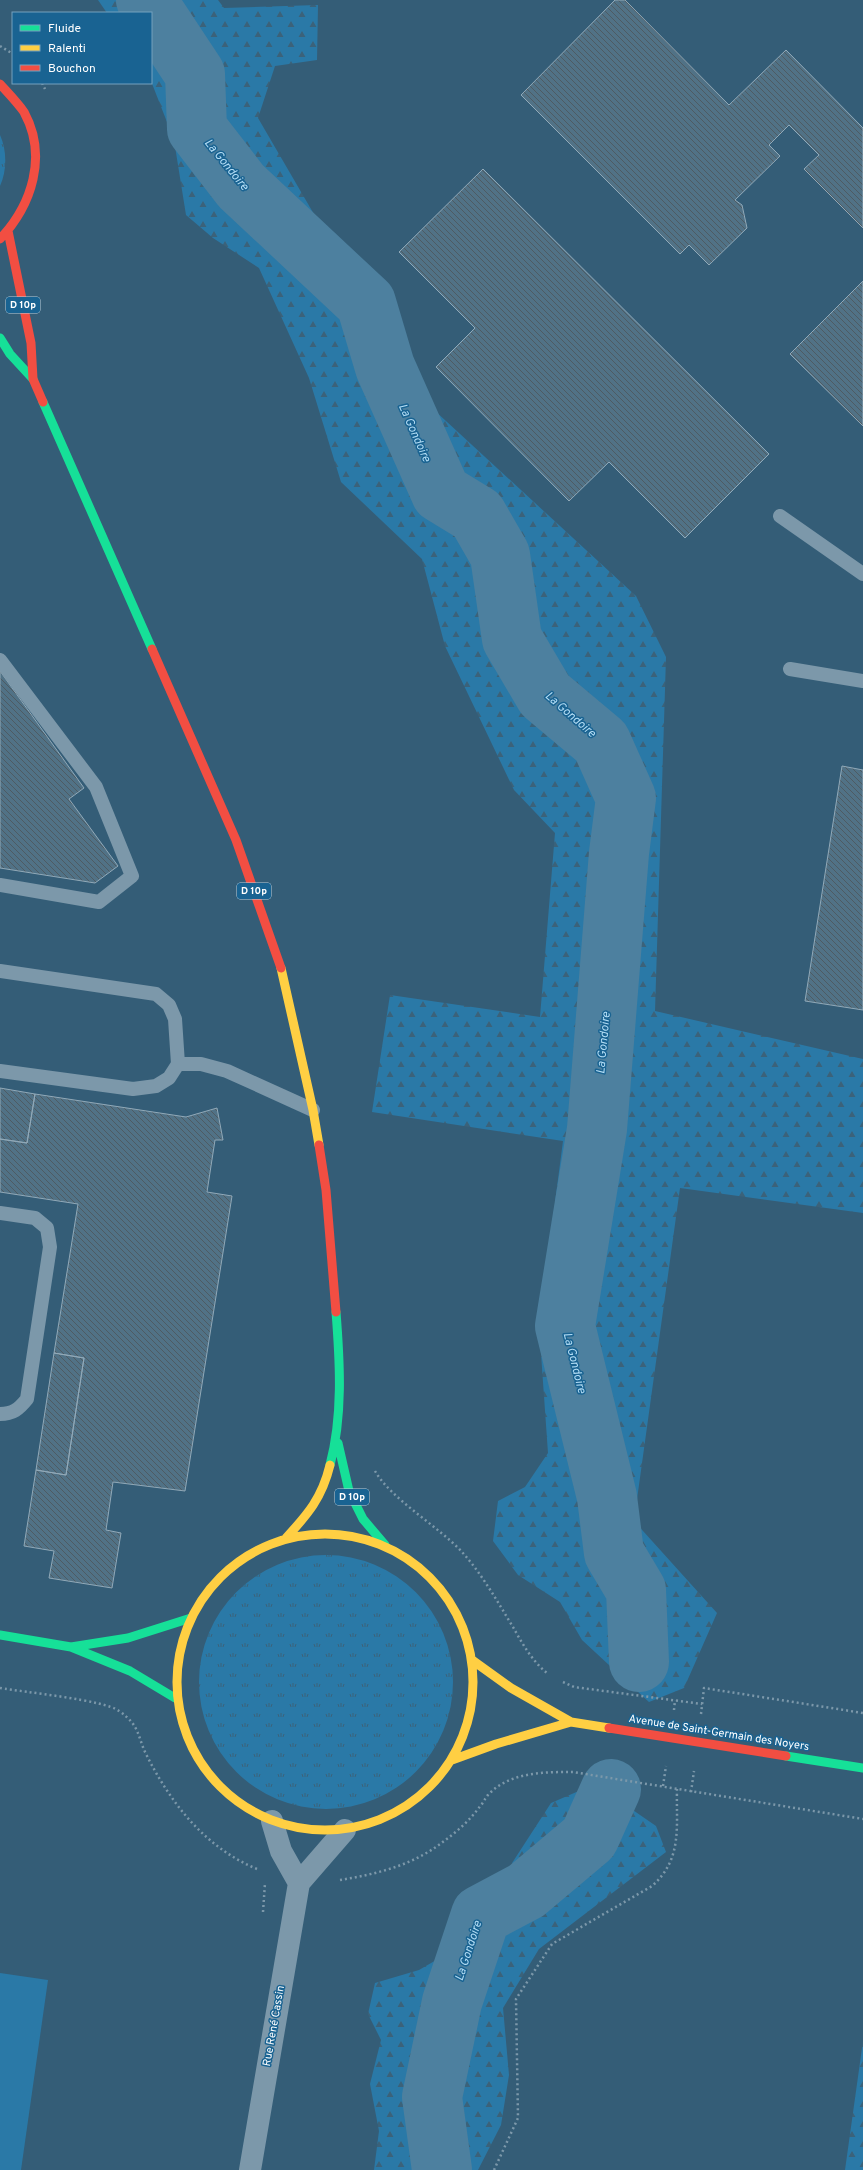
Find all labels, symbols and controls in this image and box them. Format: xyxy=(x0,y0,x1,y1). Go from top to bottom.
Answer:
legend xyxy=(12,12,152,84)
text: Fluide xyxy=(48,21,81,37)
text: Ralenti xyxy=(48,41,86,57)
text: Bouchon xyxy=(48,61,96,77)
water label: La Gondoire xyxy=(200,136,252,195)
road number: D 10p xyxy=(6,297,40,313)
water label: La Gondoire xyxy=(394,401,434,465)
water label: La Gondoire xyxy=(541,689,599,742)
road number: D 10p xyxy=(237,883,271,899)
water label: La Gondoire xyxy=(593,1010,615,1075)
water label: La Gondoire xyxy=(559,1331,589,1396)
road number: D 10p xyxy=(335,1489,369,1505)
street label: Avenue de Saint-Germain des Noyers xyxy=(628,1712,810,1754)
water label: La Gondoire xyxy=(452,1918,486,1983)
street label: Rue René Cassin xyxy=(260,1984,288,2068)

